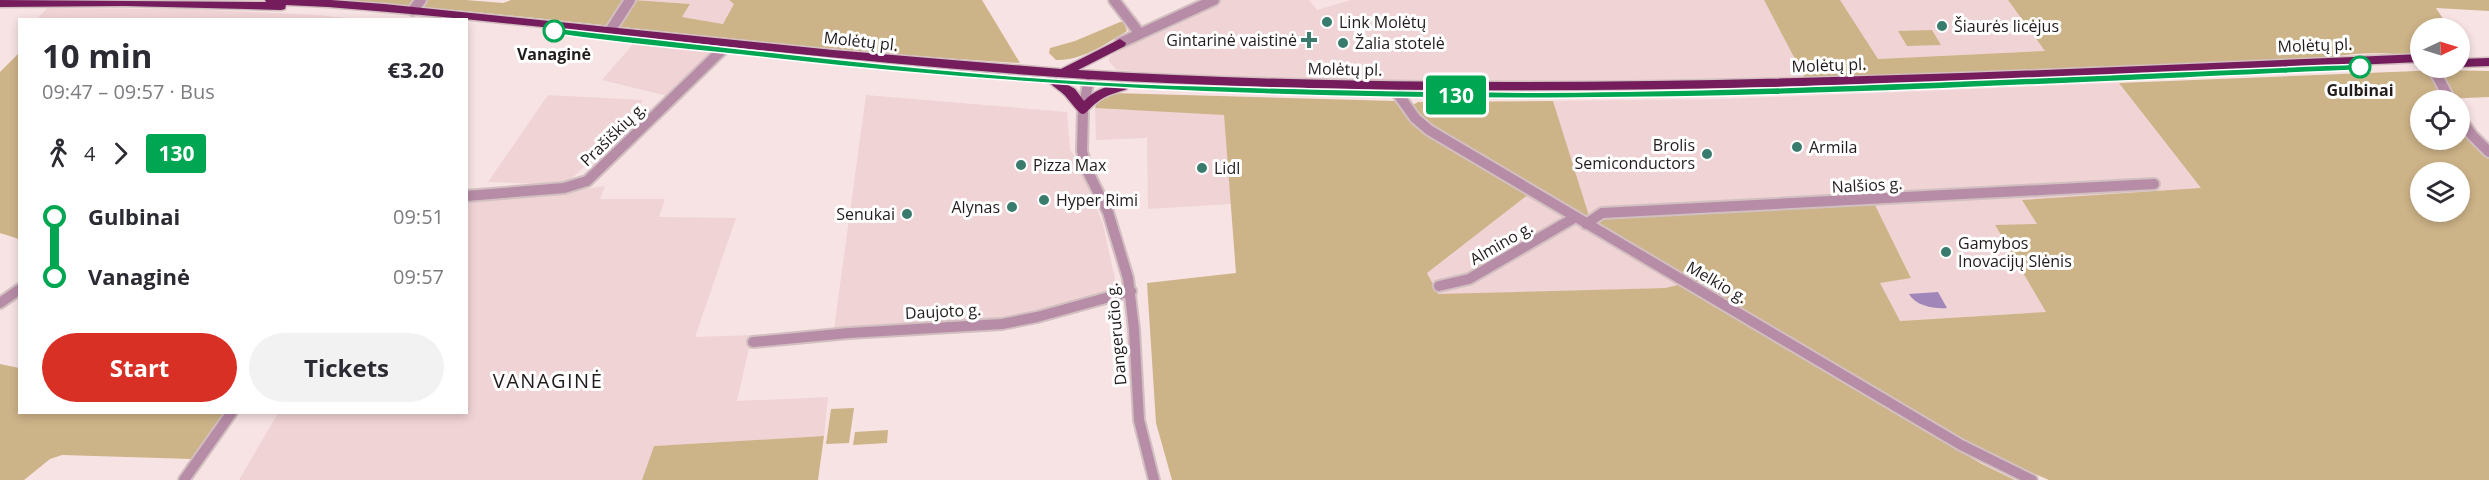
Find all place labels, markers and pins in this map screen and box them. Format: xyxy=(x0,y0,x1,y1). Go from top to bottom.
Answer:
place label: Link Molėtų xyxy=(1339,11,1426,33)
marker: Link Molėtų xyxy=(1320,15,1334,29)
place label: Šiaurės licėjus xyxy=(1954,15,2059,37)
marker: Šiaurės licėjus xyxy=(1935,19,1949,33)
marker: Vanaginė xyxy=(543,20,565,42)
place label: Gintarinė vaistinė xyxy=(1166,29,1297,51)
place label: Žalia stotelė xyxy=(1355,32,1445,54)
marker: Gintarinė vaistinė xyxy=(1302,33,1316,47)
marker: Žalia stotelė xyxy=(1336,36,1350,50)
place label: Vanaginė xyxy=(517,43,591,65)
marker: Gulbinai xyxy=(2349,56,2371,78)
place label: Gulbinai xyxy=(2326,79,2394,101)
place label: Brolis Semiconductors xyxy=(1575,134,1695,174)
place label: Armila xyxy=(1809,136,1857,158)
marker: Armila xyxy=(1790,140,1804,154)
marker: Brolis Semiconductors xyxy=(1700,147,1714,161)
place label: Pizza Max xyxy=(1033,154,1107,176)
place label: Lidl xyxy=(1214,157,1240,179)
marker: Pizza Max xyxy=(1014,158,1028,172)
marker: Lidl xyxy=(1195,161,1209,175)
place label: Hyper Rimi xyxy=(1056,189,1138,211)
marker: Hyper Rimi xyxy=(1037,193,1051,207)
place label: Alynas xyxy=(952,196,1000,218)
marker: Alynas xyxy=(1005,200,1019,214)
place label: Senukai xyxy=(836,203,895,225)
marker: Senukai xyxy=(900,207,914,221)
place label: Gamybos Inovacijų Slėnis xyxy=(1958,232,2072,272)
marker: Gamybos Inovacijų Slėnis xyxy=(1939,245,1953,259)

